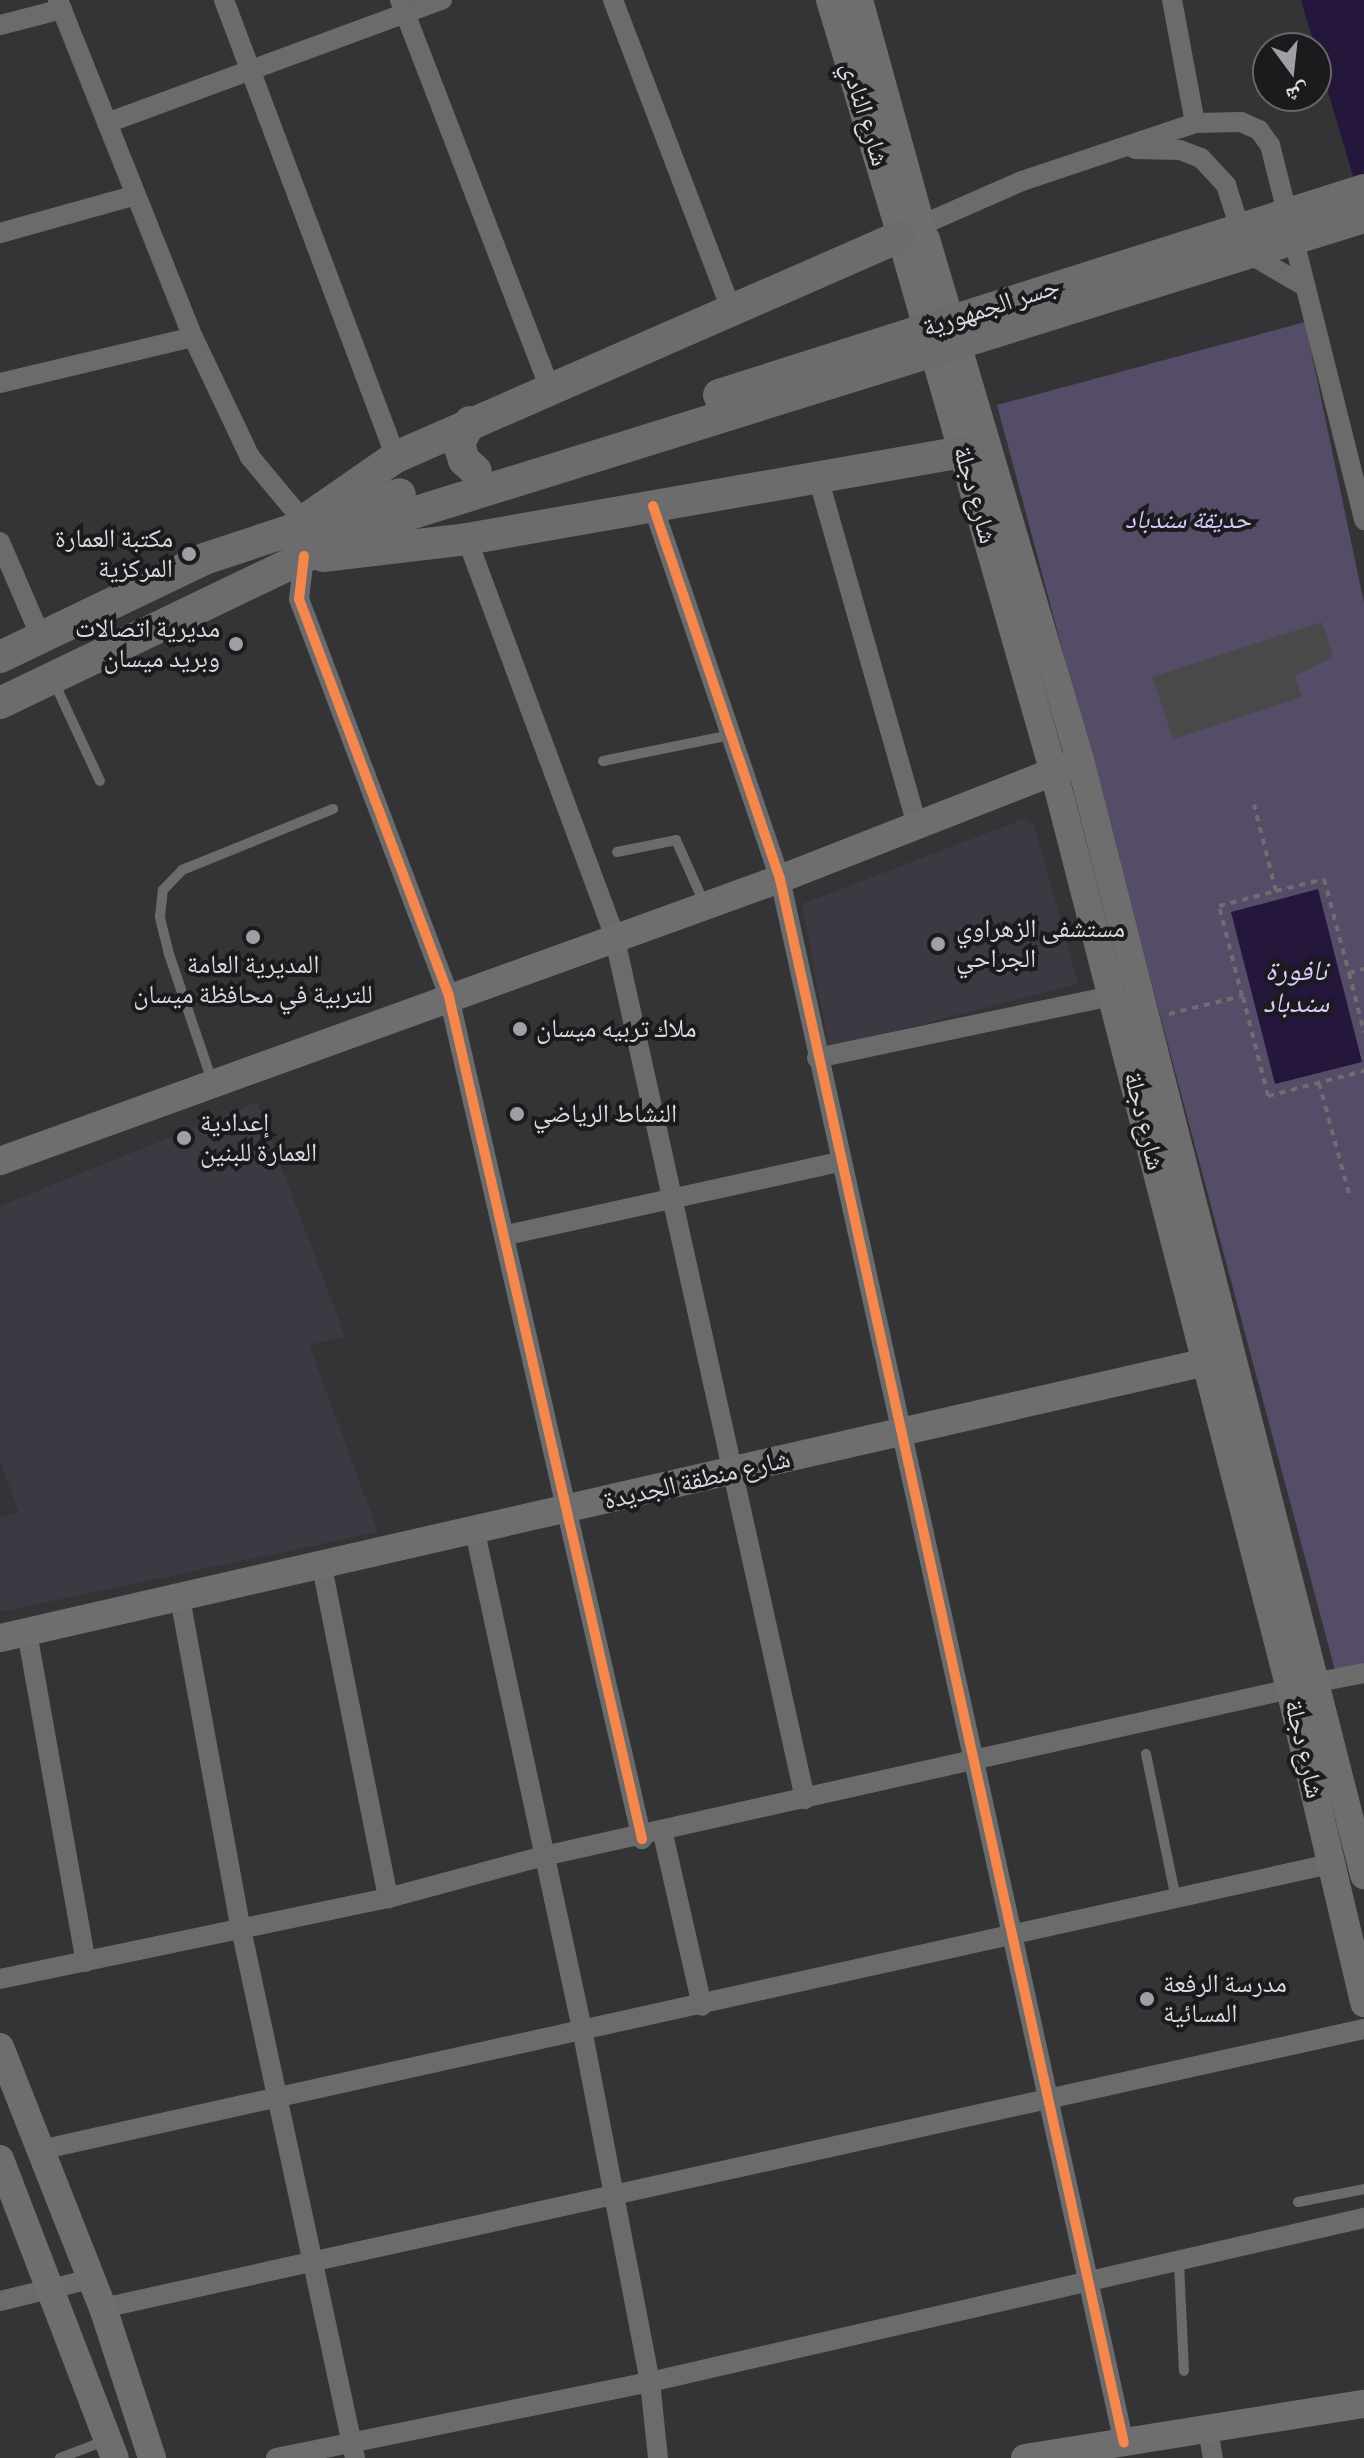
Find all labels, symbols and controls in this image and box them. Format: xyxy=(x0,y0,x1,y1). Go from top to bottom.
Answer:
north arrow xyxy=(1252,32,1332,112)
street label: شارع النادي xyxy=(834,58,896,170)
text: ش xyxy=(1283,78,1313,110)
street label: جسر الجمهورية xyxy=(919,270,1063,344)
street label: شارع دجلة xyxy=(946,443,1004,547)
park label: حديقة سندباد xyxy=(1125,504,1251,536)
place label: مكتبة العمارة المركزية xyxy=(55,523,173,584)
marker: مكتبة العمارة المركزية xyxy=(180,545,198,563)
place label: مديرية اتصالات وبريد ميسان xyxy=(75,613,220,674)
marker: مديرية اتصالات وبريد ميسان xyxy=(227,635,245,653)
place label: مستشفى الزهراوي الجراحي xyxy=(956,913,1125,974)
marker: المديرية العامة للتربية في محافظة ميسان xyxy=(244,928,262,946)
marker: مستشفى الزهراوي الجراحي xyxy=(927,933,949,955)
place label: المديرية العامة للتربية في محافظة ميسان xyxy=(133,949,373,1010)
water label: نافورة سندباد xyxy=(1263,954,1329,1020)
place label: ملاك تربيه ميسان xyxy=(536,1013,697,1045)
marker: ملاك تربيه ميسان xyxy=(511,1020,529,1038)
street label: شارع دجلة xyxy=(1117,1069,1171,1173)
place label: النشاط الرياضي xyxy=(533,1098,677,1130)
marker: النشاط الرياضي xyxy=(508,1105,526,1123)
place label: إعدادية العمارة للبنين xyxy=(200,1107,317,1168)
marker: إعدادية العمارة للبنين xyxy=(175,1129,193,1147)
street label: شارع منطقة الجديدة xyxy=(601,1443,793,1517)
street label: شارع دجلة xyxy=(1278,1697,1330,1801)
place label: مدرسة الرفعة المسائية xyxy=(1163,1968,1287,2030)
marker: مدرسة الرفعة المسائية xyxy=(1138,1990,1156,2008)

